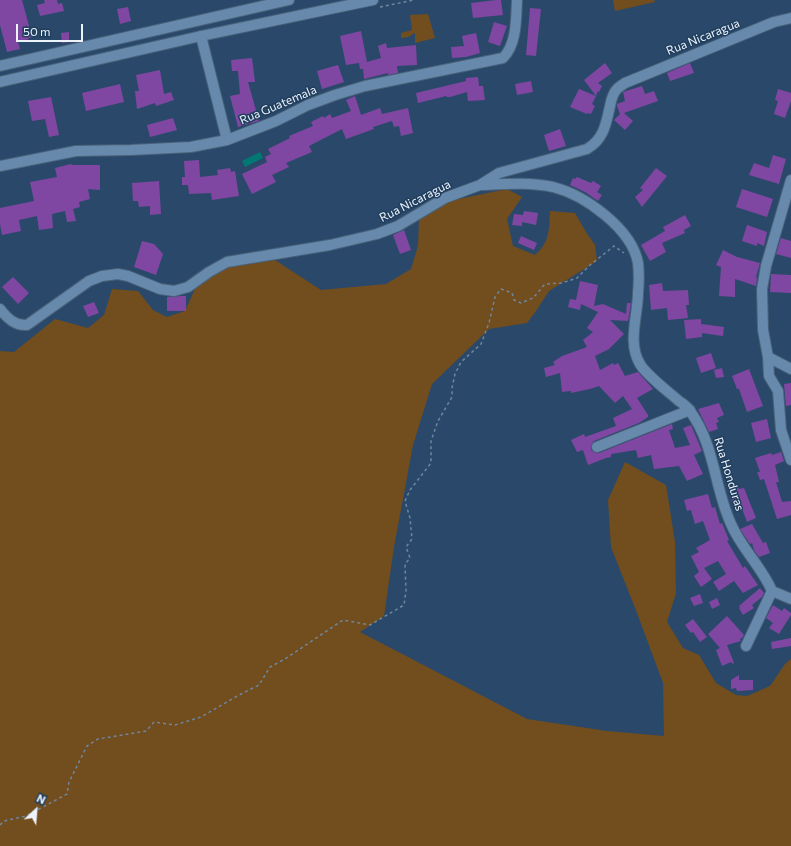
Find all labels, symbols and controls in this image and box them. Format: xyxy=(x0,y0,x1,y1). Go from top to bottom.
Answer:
scale bar xyxy=(18,16,85,42)
street label: Rua Nicaragua xyxy=(664,16,742,58)
text: 50 m xyxy=(23,24,51,38)
street label: Rua Guatemala xyxy=(237,82,319,128)
street label: Rua Nicaragua xyxy=(377,177,453,225)
street label: Rua Honduras xyxy=(711,435,747,513)
north arrow xyxy=(16,790,56,830)
text: N xyxy=(35,791,48,806)

